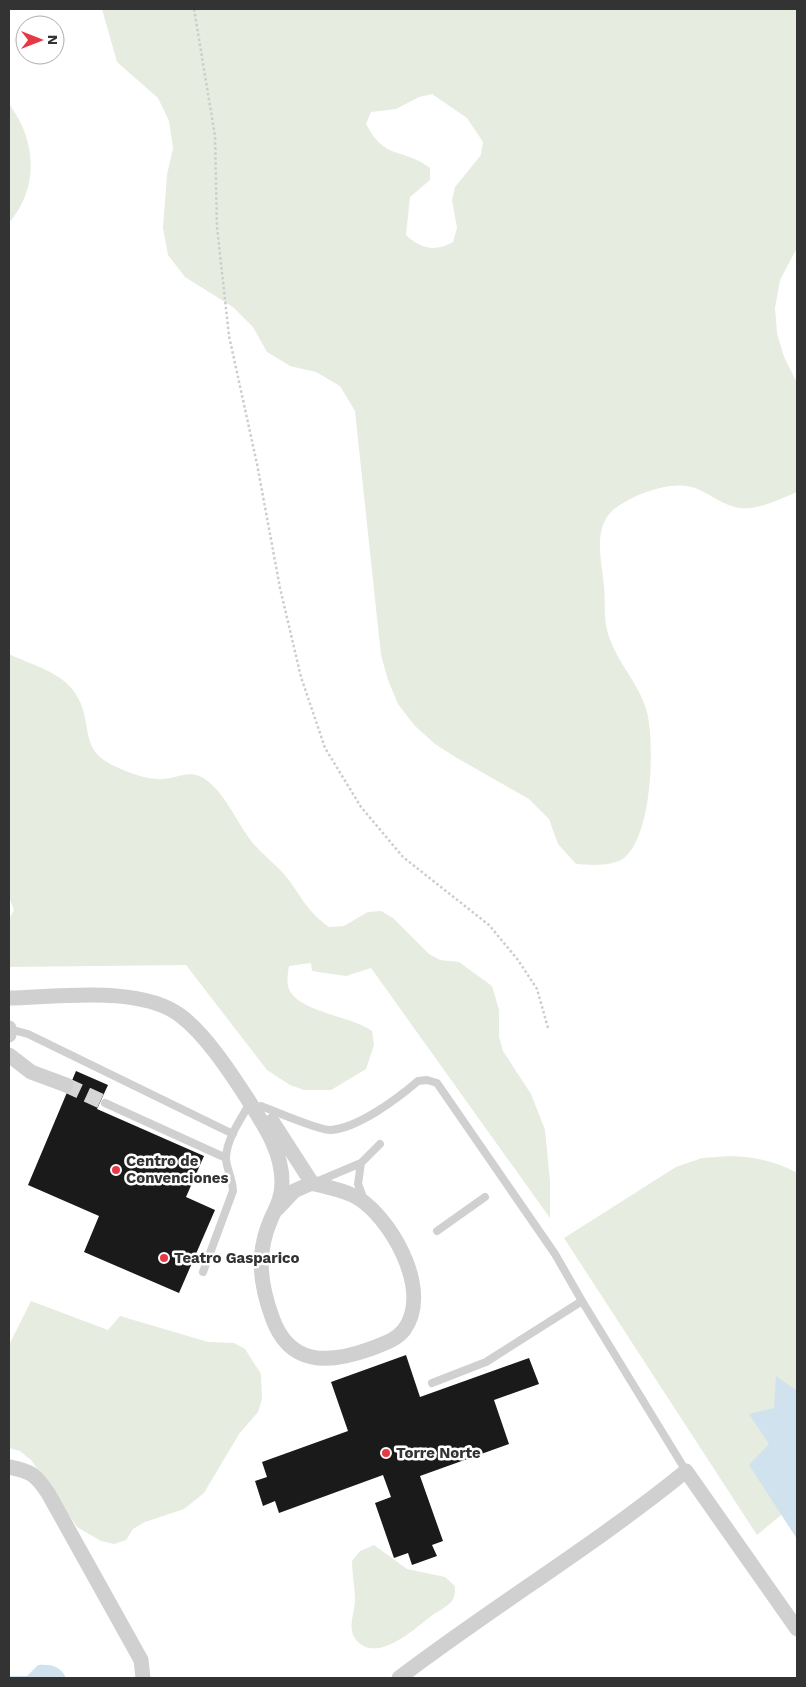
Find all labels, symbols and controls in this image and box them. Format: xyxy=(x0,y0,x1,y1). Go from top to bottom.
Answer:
north arrow xyxy=(15,15,65,65)
text: N xyxy=(45,35,61,45)
place label: Centro de Convenciones xyxy=(126,1152,228,1187)
marker: Centro de Convenciones xyxy=(110,1164,122,1176)
place label: Teatro Gasparico xyxy=(174,1249,300,1267)
marker: Teatro Gasparico xyxy=(158,1252,170,1264)
place label: Torre Norte xyxy=(396,1444,481,1462)
marker: Torre Norte xyxy=(380,1447,392,1459)

